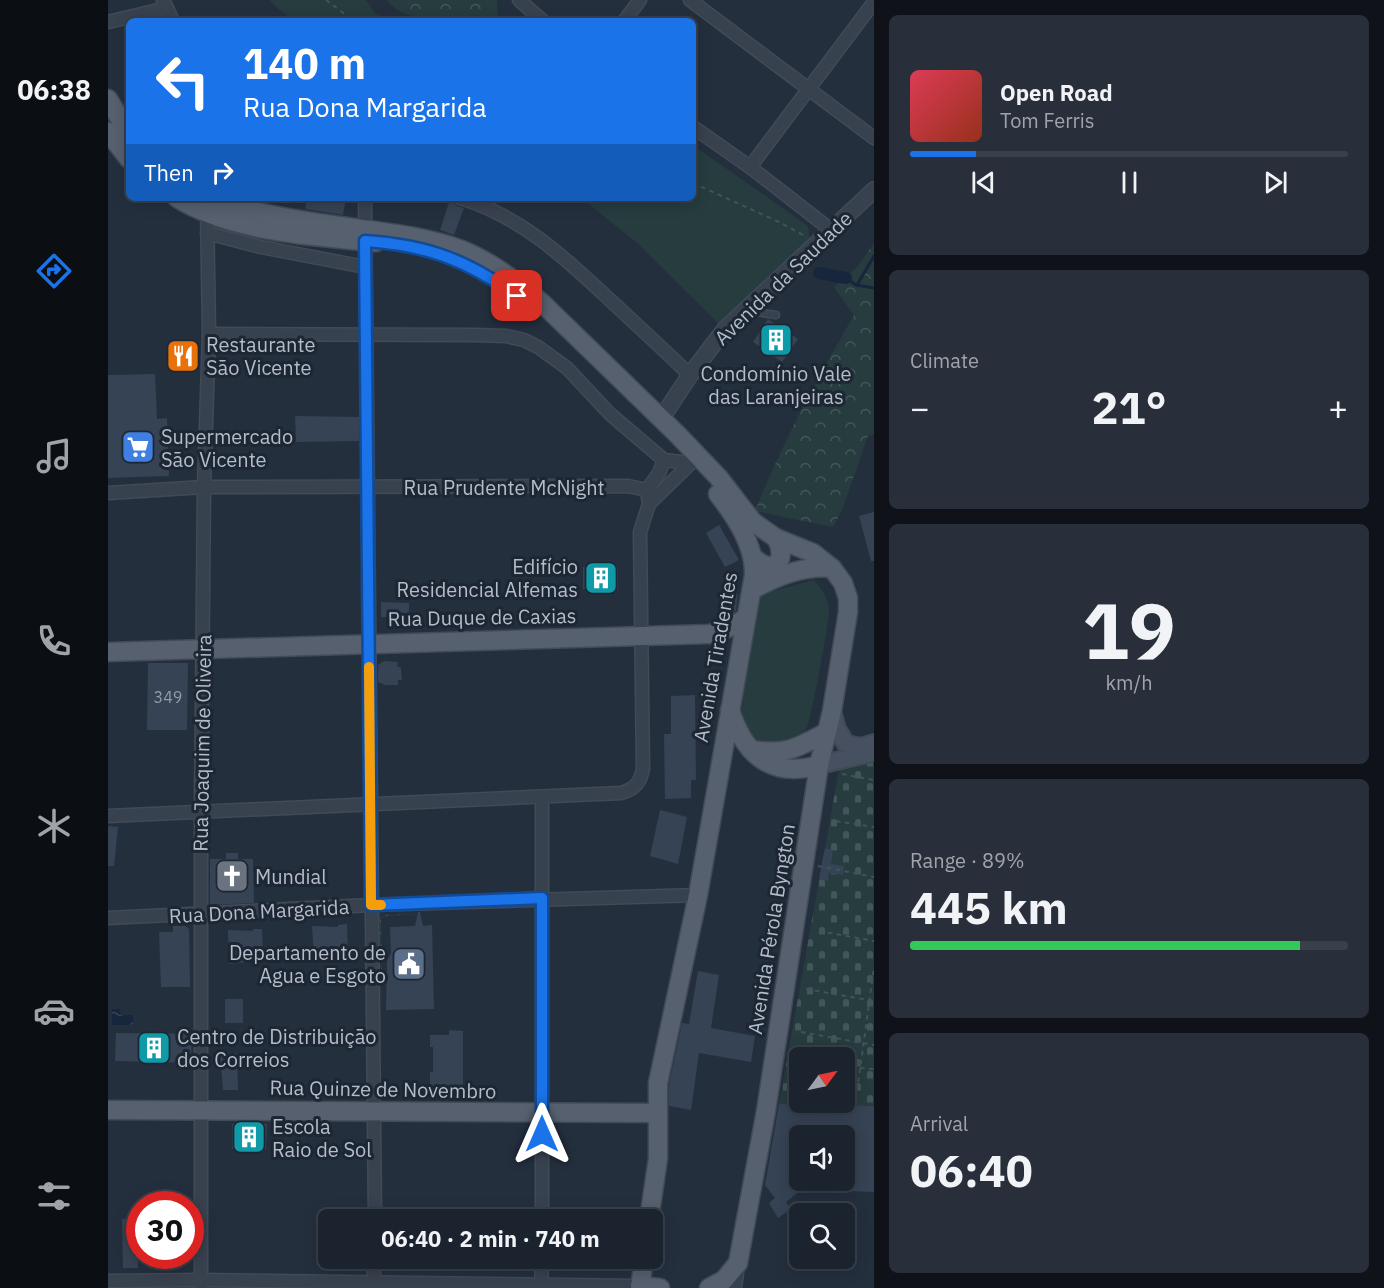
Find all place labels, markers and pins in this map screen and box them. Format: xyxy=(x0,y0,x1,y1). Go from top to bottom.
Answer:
pin xyxy=(491,270,542,321)
building icon: Condomínio Vale das Laranjeiras xyxy=(758,322,794,358)
place label: Restaurante São Vicente xyxy=(206,331,315,381)
restaurant icon: Restaurante São Vicente xyxy=(165,338,201,374)
place label: Condomínio Vale das Laranjeiras xyxy=(700,360,852,410)
place label: Supermercado São Vicente xyxy=(161,423,293,473)
supermarket icon: Supermercado São Vicente xyxy=(120,429,156,465)
place label: Edifício Residencial Alfemas xyxy=(396,553,578,603)
building icon: Edifício Residencial Alfemas xyxy=(583,560,619,596)
church icon: Mundial xyxy=(214,858,250,894)
place label: Mundial xyxy=(255,863,327,890)
place label: Departamento de Agua e Esgoto xyxy=(229,939,386,989)
public building icon: Departamento de Agua e Esgoto xyxy=(391,946,427,982)
place label: Centro de Distribuição dos Correios xyxy=(177,1023,377,1073)
building icon: Centro de Distribuição dos Correios xyxy=(136,1030,172,1066)
place label: Escola Raio de Sol xyxy=(272,1113,372,1163)
building icon: Escola Raio de Sol xyxy=(231,1119,267,1155)

